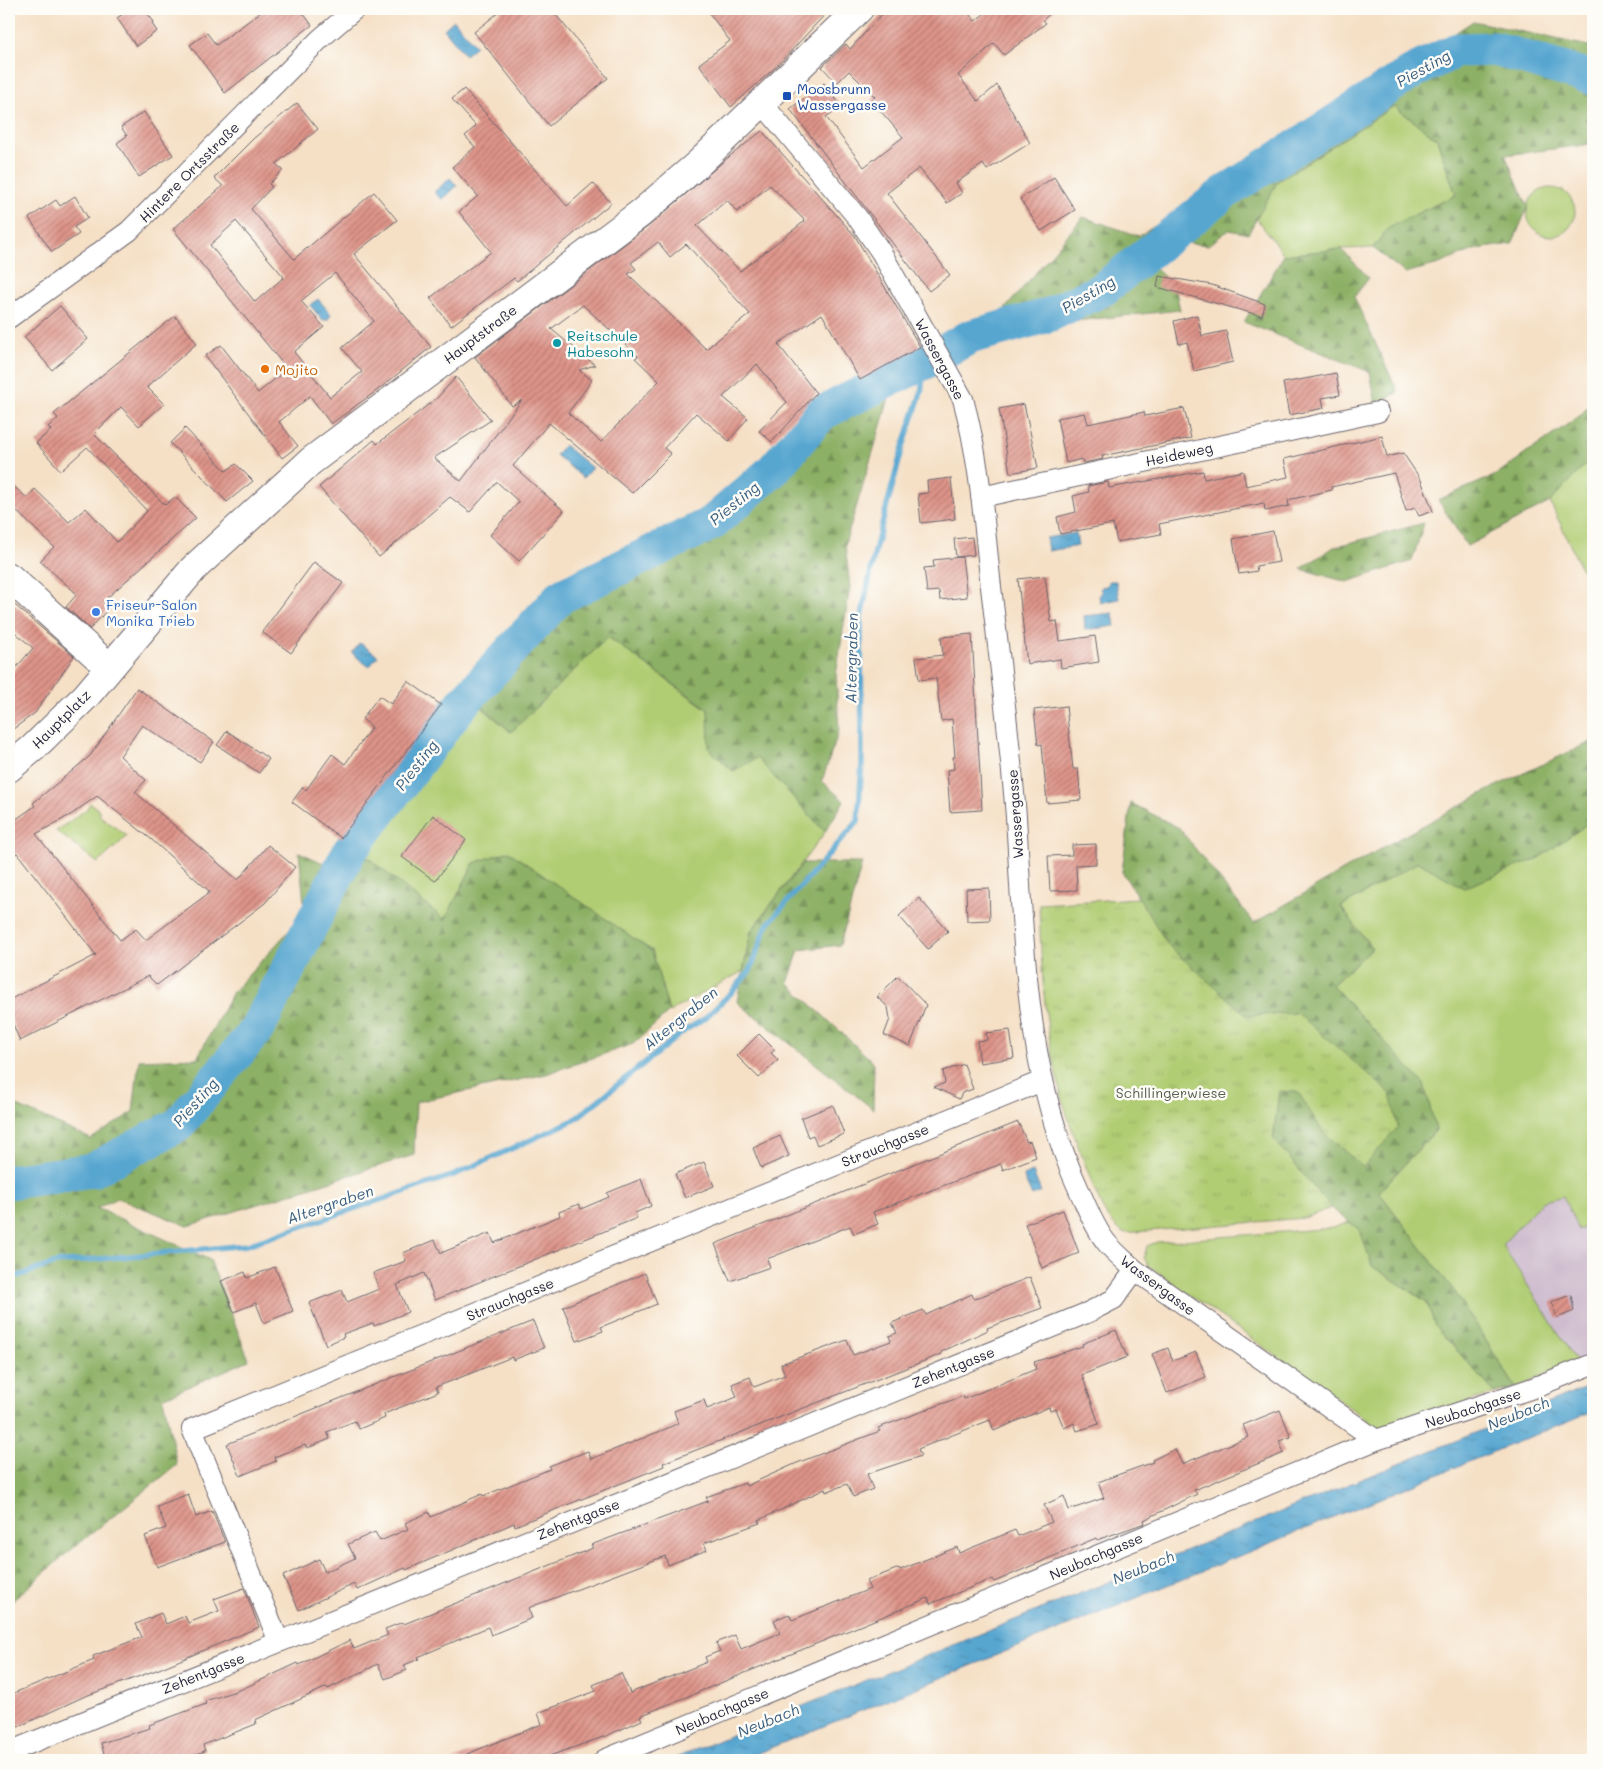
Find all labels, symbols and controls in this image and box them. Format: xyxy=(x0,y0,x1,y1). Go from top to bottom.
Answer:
water label: Piesting xyxy=(1393,45,1454,91)
place label: Moosbrunn Wassergasse xyxy=(797,79,886,114)
marker: Moosbrunn Wassergasse xyxy=(781,90,793,102)
street label: Hintere Ortsstraße xyxy=(135,118,243,226)
water label: Piesting xyxy=(1058,271,1119,317)
street label: Hauptstraße xyxy=(439,300,521,368)
street label: Wassergasse xyxy=(911,315,969,403)
place label: Reitschule Habesohn xyxy=(567,326,638,361)
marker: Reitschule Habesohn xyxy=(551,337,563,349)
place label: Mojito xyxy=(275,360,318,379)
marker: Mojito xyxy=(259,363,271,375)
street label: Heideweg xyxy=(1144,438,1214,470)
water label: Piesting xyxy=(705,477,763,529)
place label: Friseur-Salon Monika Trieb xyxy=(106,595,197,630)
marker: Friseur-Salon Monika Trieb xyxy=(90,606,102,618)
water label: Altergraben xyxy=(840,613,862,703)
street label: Hauptplatz xyxy=(27,685,95,753)
water label: Piesting xyxy=(390,736,442,794)
street label: Wassergasse xyxy=(1002,769,1028,859)
water label: Altergraben xyxy=(639,982,721,1054)
water label: Piesting xyxy=(168,1073,222,1130)
park label: Schillingerwiese xyxy=(1116,1083,1226,1102)
street label: Strauchgasse xyxy=(838,1119,932,1171)
water label: Altergraben xyxy=(284,1180,376,1228)
street label: Wassergasse xyxy=(1117,1251,1199,1319)
street label: Strauchgasse xyxy=(463,1273,557,1325)
street label: Zehentgasse xyxy=(909,1342,997,1392)
street label: Neubachgasse xyxy=(1423,1385,1523,1431)
water label: Neubach xyxy=(1485,1393,1551,1433)
street label: Zehentgasse xyxy=(534,1494,622,1544)
street label: Neubachgasse xyxy=(1047,1529,1145,1583)
water label: Neubach xyxy=(1110,1547,1176,1587)
street label: Zehentgasse xyxy=(159,1648,247,1698)
street label: Neubachgasse xyxy=(673,1684,771,1738)
water label: Neubach xyxy=(735,1700,801,1740)

